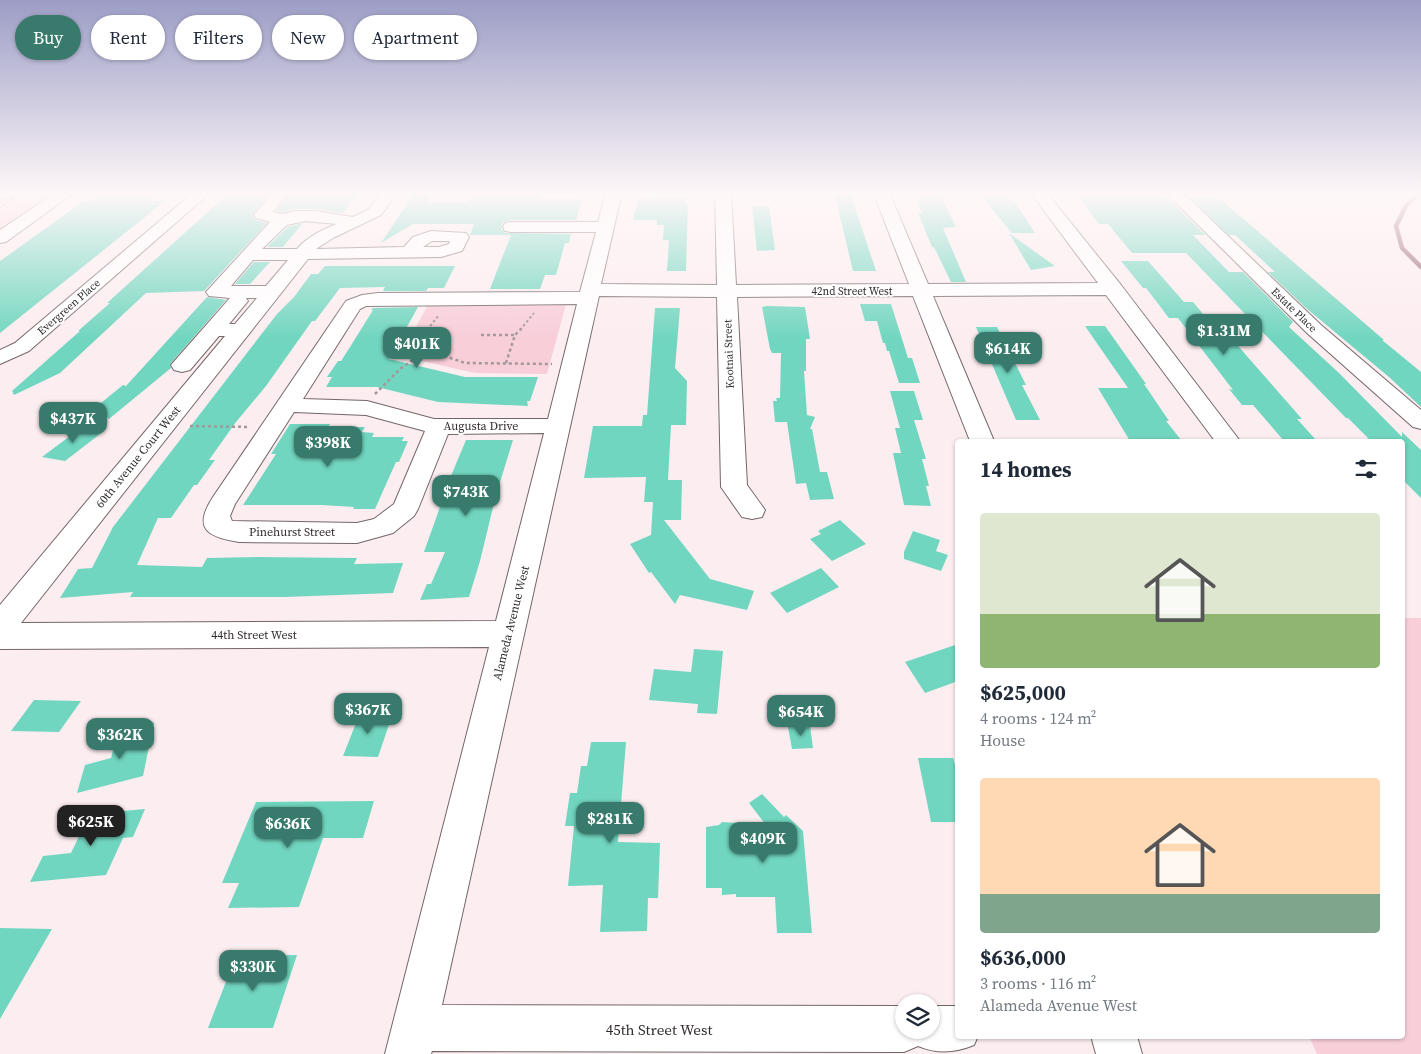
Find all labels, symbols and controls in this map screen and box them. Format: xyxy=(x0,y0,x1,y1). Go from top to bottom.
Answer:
chip: Buy xyxy=(15,15,81,60)
chip: Rent xyxy=(91,15,165,60)
chip: Filters xyxy=(175,15,262,60)
chip: New xyxy=(272,15,344,60)
chip: Apartment xyxy=(354,15,477,60)
street label: Evergreen Place xyxy=(34,275,104,339)
street label: 42nd Street West xyxy=(812,284,893,299)
street label: Estate Place xyxy=(1268,284,1321,336)
pin: $1.31M xyxy=(1183,314,1265,356)
street label: Kootnai Street xyxy=(720,319,738,389)
text: $1.31M xyxy=(1197,319,1251,341)
pin: $401K xyxy=(382,326,452,369)
text: $401K xyxy=(394,332,440,354)
pin: $614K xyxy=(973,332,1043,374)
text: $614K xyxy=(985,337,1031,359)
pin: $437K xyxy=(38,402,108,444)
street label: 60th Avenue Court West xyxy=(92,403,184,511)
text: $437K xyxy=(50,407,96,429)
street label: Augusta Drive xyxy=(444,418,518,434)
pin: $398K xyxy=(293,426,363,468)
text: $398K xyxy=(305,431,351,453)
text: 14 homes xyxy=(980,455,1072,484)
icon: filters xyxy=(1352,455,1380,483)
pin: $743K xyxy=(431,474,501,517)
text: $743K xyxy=(443,480,489,502)
street label: Pinehurst Street xyxy=(249,524,335,540)
icon: home xyxy=(1135,545,1225,635)
street label: Alameda Avenue West xyxy=(489,564,533,682)
street label: 44th Street West xyxy=(211,627,297,643)
text: $625,000 xyxy=(980,678,1066,707)
pin: $367K xyxy=(333,692,403,735)
pin: $654K xyxy=(766,694,836,737)
text: $367K xyxy=(345,698,391,720)
text: $654K xyxy=(778,700,824,722)
text: 4 rooms · 124 m² xyxy=(980,707,1096,729)
pin: $362K xyxy=(85,718,155,760)
text: $362K xyxy=(97,723,143,745)
text: House xyxy=(980,729,1025,751)
pin: $281K xyxy=(575,802,645,844)
pin: $625K xyxy=(56,804,126,847)
pin: $636K xyxy=(253,806,323,849)
text: $281K xyxy=(587,807,633,829)
text: $625K xyxy=(68,810,114,832)
icon: home xyxy=(1135,810,1225,900)
text: $636K xyxy=(265,812,311,834)
pin: $409K xyxy=(728,822,798,864)
text: $409K xyxy=(740,827,786,849)
text: $636,000 xyxy=(980,943,1066,972)
pin: $330K xyxy=(218,950,288,992)
text: $330K xyxy=(230,955,276,977)
text: 3 rooms · 116 m² xyxy=(980,972,1096,994)
map controls xyxy=(895,994,940,1039)
button: layers xyxy=(895,994,940,1039)
text: Alameda Avenue West xyxy=(980,994,1137,1016)
street label: 45th Street West xyxy=(606,1019,712,1040)

